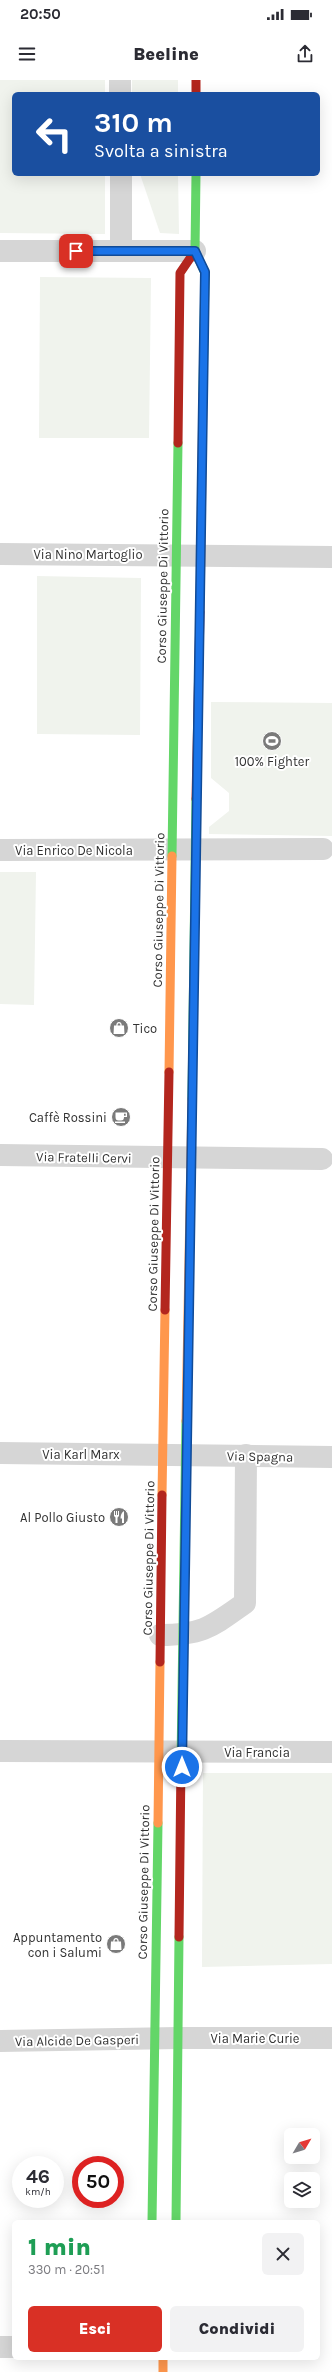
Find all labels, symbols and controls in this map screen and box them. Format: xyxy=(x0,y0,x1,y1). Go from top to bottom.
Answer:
text: 20:50 xyxy=(20,5,61,23)
icon: menu xyxy=(16,43,38,65)
text: Beeline xyxy=(133,43,199,65)
icon: share xyxy=(294,43,316,65)
text: 310 m xyxy=(94,106,173,139)
icon: left xyxy=(28,108,80,160)
text: Svolta a sinistra xyxy=(94,140,228,162)
pin xyxy=(59,234,93,268)
icon: arrive xyxy=(65,240,87,262)
street label: Corso Giuseppe Di Vittorio xyxy=(154,509,171,663)
street label: Via Nino Martoglio xyxy=(33,547,143,562)
sports icon: 100% Fighter xyxy=(261,730,283,752)
place label: 100% Fighter xyxy=(235,754,309,769)
street label: Corso Giuseppe Di Vittorio xyxy=(150,833,167,987)
street label: Via Enrico De Nicola xyxy=(15,843,133,858)
shop icon: Tico xyxy=(108,1017,130,1039)
place label: Tico xyxy=(133,1021,157,1036)
cafe icon: Caffè Rossini xyxy=(110,1106,132,1128)
place label: Caffè Rossini xyxy=(29,1110,107,1125)
street label: Via Fratelli Cervi xyxy=(36,1149,132,1166)
street label: Corso Giuseppe Di Vittorio xyxy=(145,1157,162,1311)
street label: Via Karl Marx xyxy=(42,1447,120,1462)
street label: Via Spagna xyxy=(227,1448,293,1465)
street label: Corso Giuseppe Di Vittorio xyxy=(140,1481,157,1635)
restaurant icon: Al Pollo Giusto xyxy=(108,1506,130,1528)
place label: Al Pollo Giusto xyxy=(20,1510,105,1525)
street label: Via Francia xyxy=(224,1745,290,1760)
position arrow xyxy=(161,1746,203,1788)
street label: Corso Giuseppe Di Vittorio xyxy=(135,1805,152,1959)
place label: Appuntamento con i Salumi xyxy=(13,1930,102,1960)
shop icon: Appuntamento con i Salumi xyxy=(105,1933,127,1955)
street label: Via Marie Curie xyxy=(210,2031,300,2046)
street label: Via Alcide De Gasperi xyxy=(15,2032,139,2049)
north arrow xyxy=(284,2128,320,2164)
map controls xyxy=(284,2128,320,2208)
speed limit sign: 50 xyxy=(72,2156,124,2208)
text: 46 xyxy=(26,2165,50,2188)
button: layers xyxy=(284,2172,320,2208)
text: km/h xyxy=(25,2186,51,2198)
text: 1 min xyxy=(28,2233,91,2261)
button: close xyxy=(262,2233,304,2275)
text: 330 m · 20:51 xyxy=(28,2262,105,2277)
button: Esci xyxy=(28,2306,162,2352)
button: Condividi xyxy=(170,2306,304,2352)

